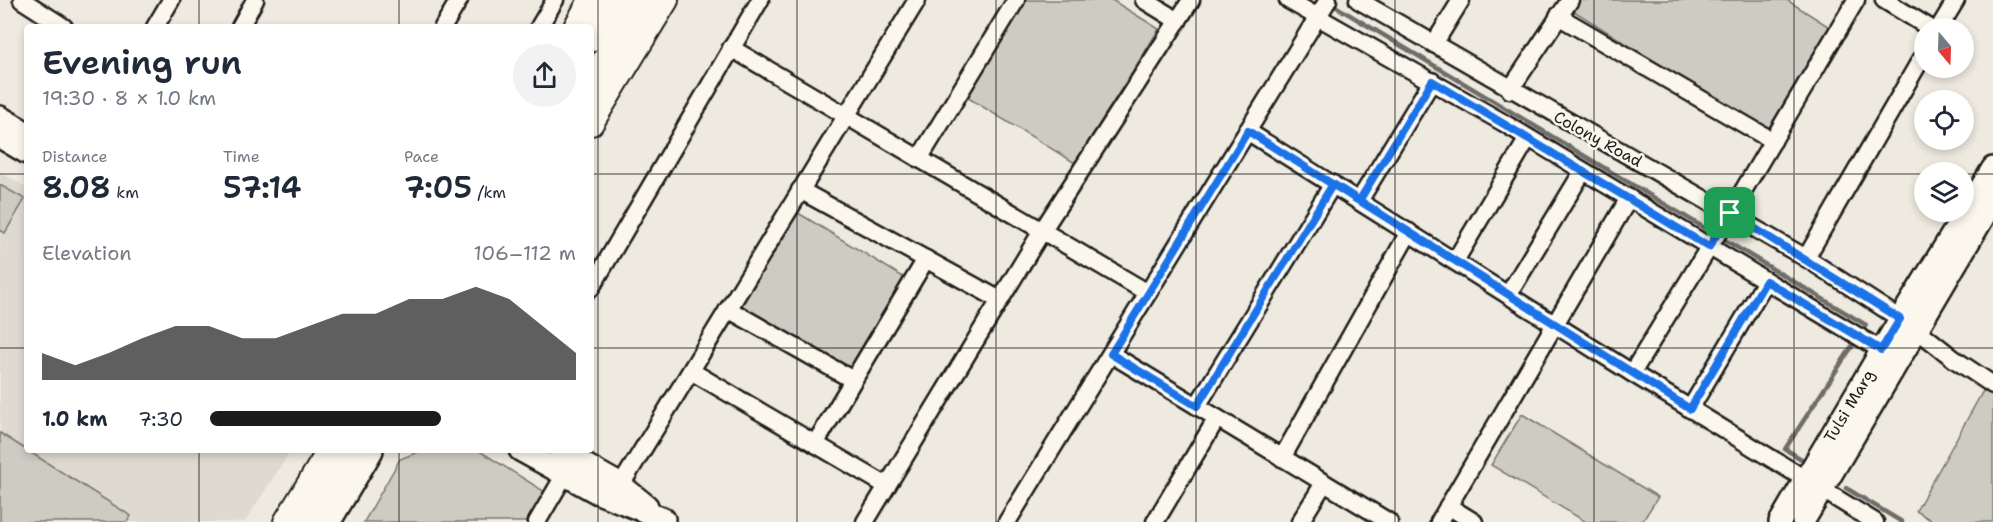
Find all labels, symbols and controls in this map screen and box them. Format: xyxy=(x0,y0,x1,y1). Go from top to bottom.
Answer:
north arrow xyxy=(1914,18,1974,78)
map controls xyxy=(1914,18,1974,222)
text: Evening run xyxy=(42,40,242,85)
button: share xyxy=(513,44,576,107)
text: 19:30 · 8 × 1.0 km xyxy=(42,85,216,111)
button: locate xyxy=(1914,90,1974,150)
street label: Colony Road xyxy=(1550,106,1646,172)
text: Distance xyxy=(42,146,108,167)
text: Time xyxy=(223,146,260,167)
text: Pace xyxy=(404,146,439,167)
button: layers xyxy=(1914,162,1974,222)
text: 8.08 xyxy=(42,167,111,208)
text: 57:14 xyxy=(223,167,302,208)
text: 7:05 xyxy=(404,167,472,208)
text: km xyxy=(111,182,139,203)
text: /km xyxy=(472,182,506,203)
pin xyxy=(1704,187,1755,238)
icon: arrive xyxy=(1713,196,1746,229)
text: Elevation xyxy=(42,240,132,266)
text: 106–112 m xyxy=(473,240,576,266)
street label: Tulsi Marg xyxy=(1819,365,1879,446)
text: 1.0 km xyxy=(42,406,107,432)
text: 7:30 xyxy=(138,406,183,432)

